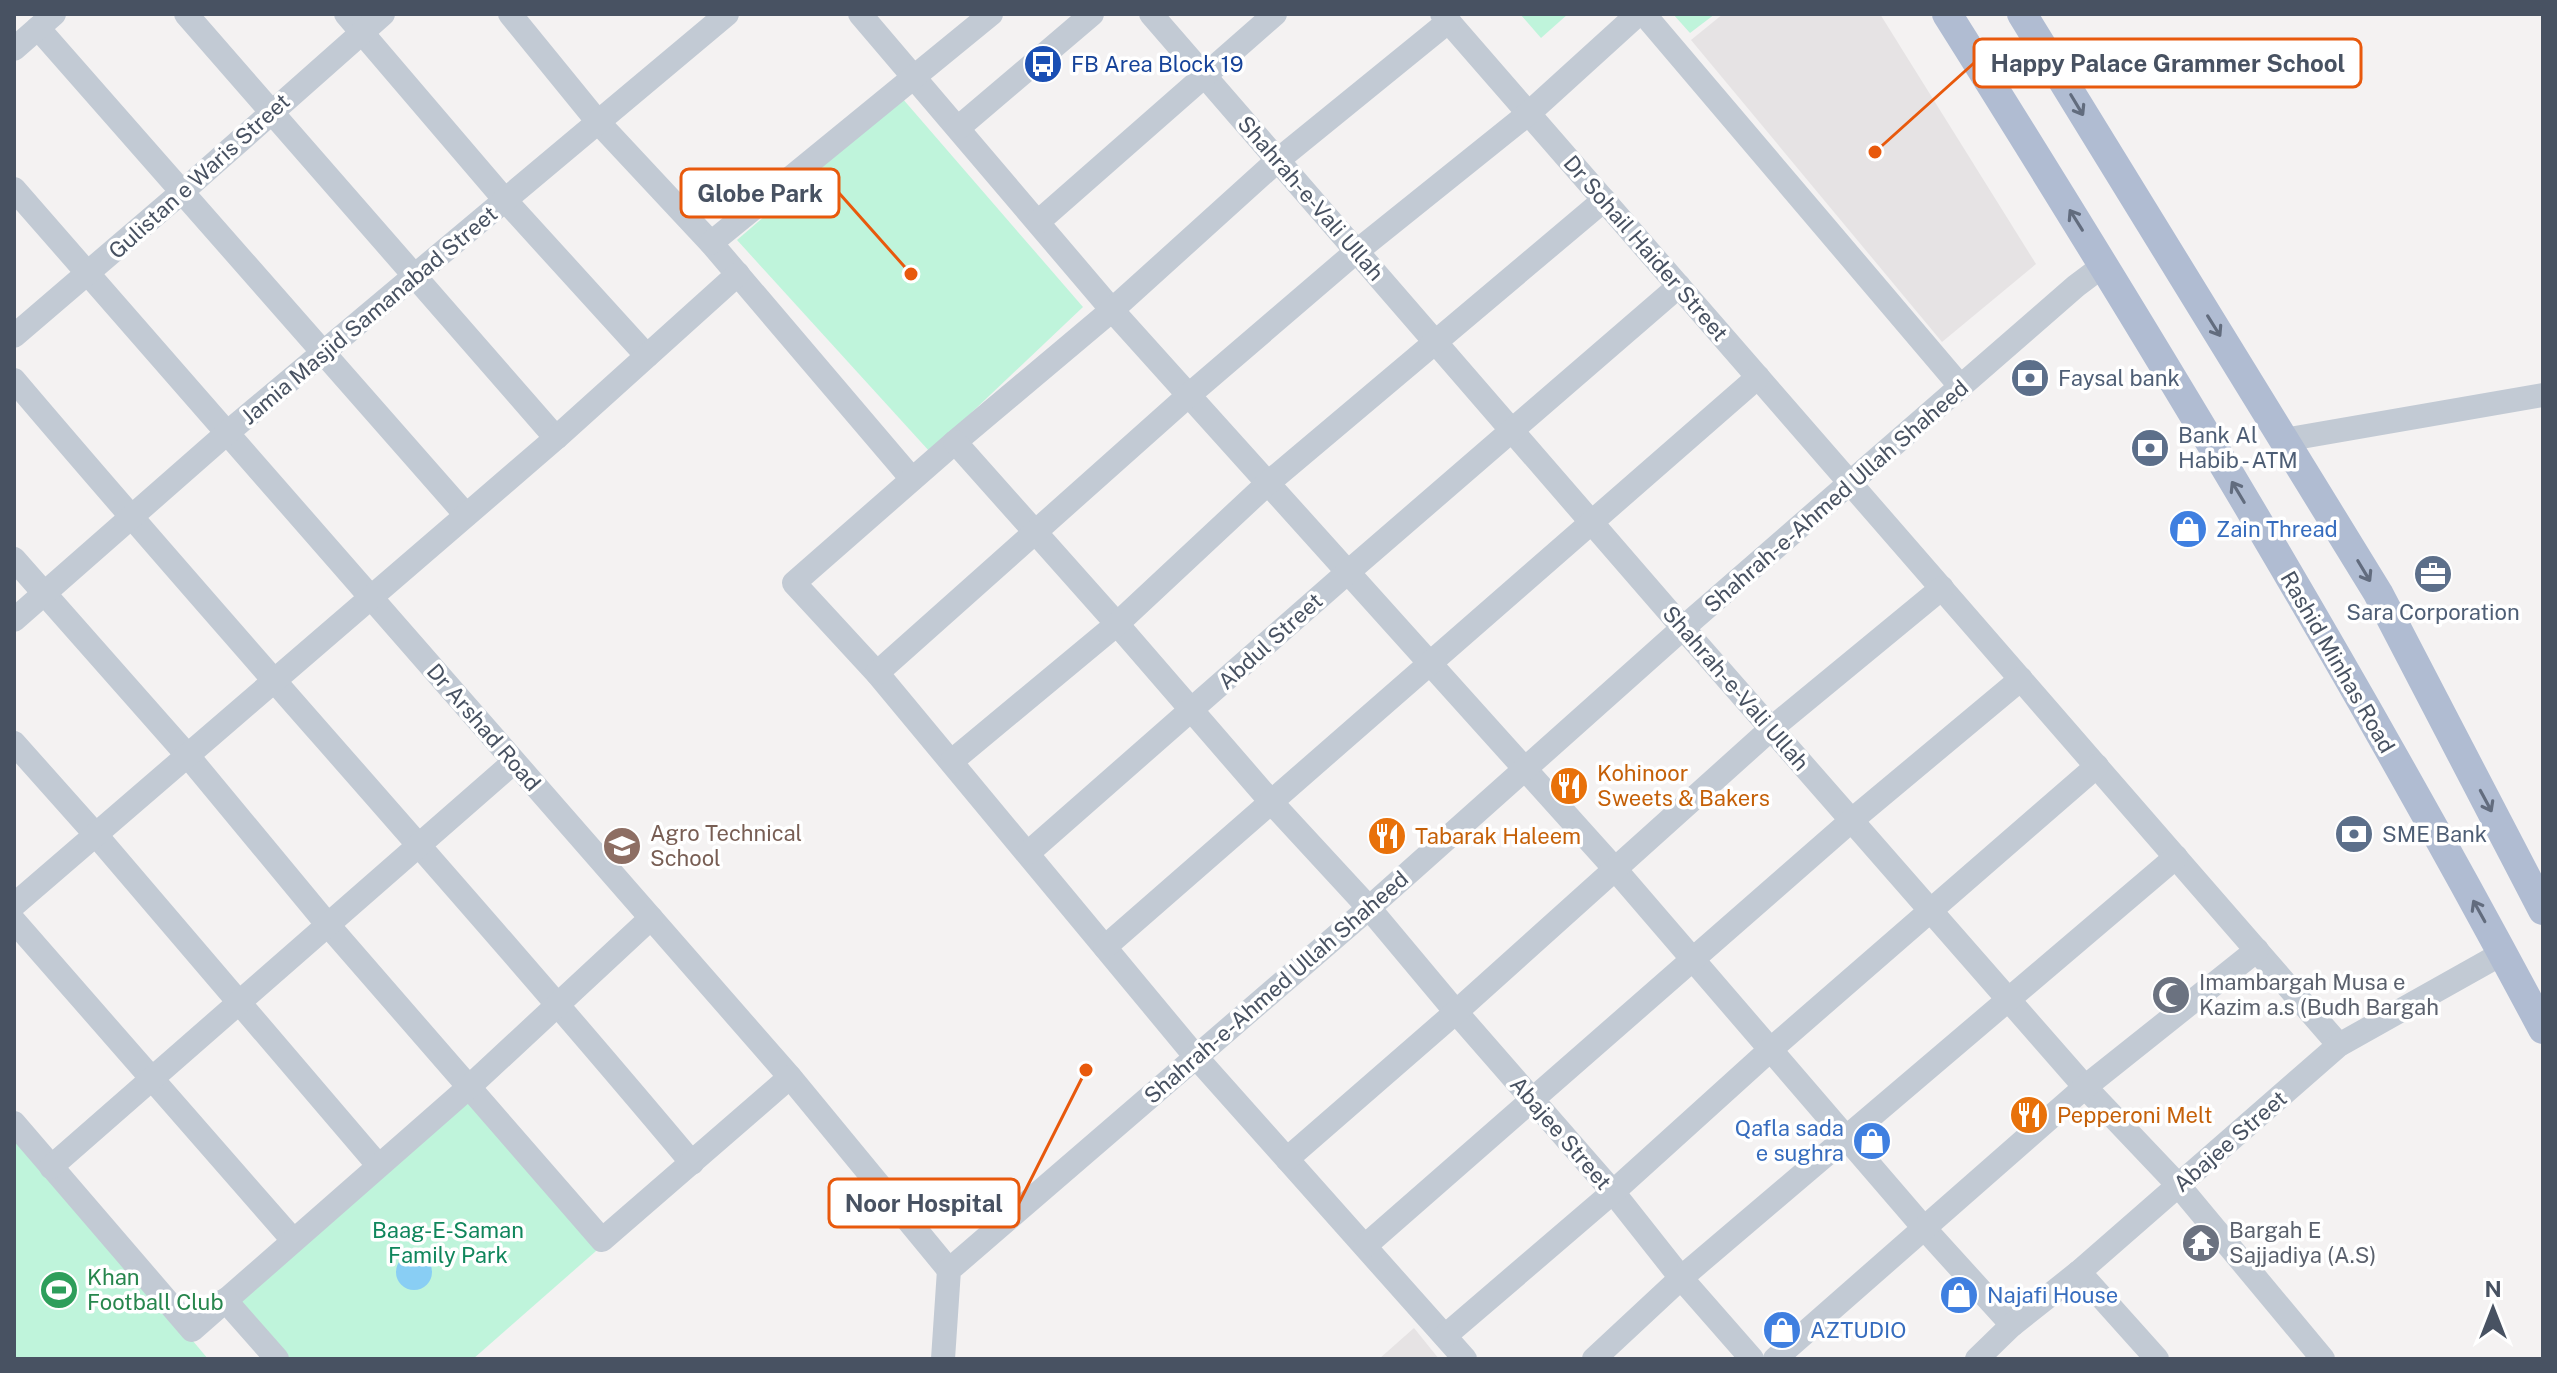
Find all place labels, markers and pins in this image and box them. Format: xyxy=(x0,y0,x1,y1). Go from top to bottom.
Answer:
callout: Happy Palace Grammer School xyxy=(1974,39,2361,87)
bus stop icon: FB Area Block 19 xyxy=(1022,43,1064,85)
place label: FB Area Block 19 xyxy=(1071,51,1244,77)
callout: Globe Park xyxy=(681,169,839,217)
bank icon: Faysal bank xyxy=(2009,357,2051,399)
place label: Faysal bank xyxy=(2058,365,2180,391)
place label: Bank Al Habib - ATM xyxy=(2178,422,2298,473)
bank icon: Bank Al Habib - ATM xyxy=(2129,427,2171,469)
shop icon: Zain Thread xyxy=(2167,508,2209,550)
place label: Zain Thread xyxy=(2216,516,2338,542)
office icon: Sara Corporation xyxy=(2412,553,2454,595)
place label: Sara Corporation xyxy=(2346,599,2520,625)
place label: Kohinoor Sweets & Bakers xyxy=(1597,760,1770,811)
restaurant icon: Kohinoor Sweets & Bakers xyxy=(1548,765,1590,807)
bank icon: SME Bank xyxy=(2333,813,2375,855)
restaurant icon: Tabarak Haleem xyxy=(1366,815,1408,857)
place label: Agro Technical School xyxy=(650,820,802,871)
place label: SME Bank xyxy=(2382,821,2487,847)
place label: Tabarak Haleem xyxy=(1415,823,1581,849)
school or university icon: Agro Technical School xyxy=(601,825,643,867)
place label: Imambargah Musa e Kazim a.s (Budh Bargah xyxy=(2199,969,2439,1020)
mosque icon: Imambargah Musa e Kazim a.s (Budh Bargah xyxy=(2150,974,2192,1016)
restaurant icon: Pepperoni Melt xyxy=(2008,1094,2050,1136)
place label: Pepperoni Melt xyxy=(2057,1102,2212,1128)
place label: Qafla sada e sughra xyxy=(1735,1115,1844,1166)
shop icon: Qafla sada e sughra xyxy=(1851,1120,1893,1162)
callout: Noor Hospital xyxy=(829,1179,1019,1227)
place label: Bargah E Sajjadiya (A.S) xyxy=(2229,1217,2376,1268)
temple icon: Bargah E Sajjadiya (A.S) xyxy=(2180,1222,2222,1264)
place label: Khan Football Club xyxy=(87,1264,224,1315)
sports icon: Khan Football Club xyxy=(38,1269,80,1311)
shop icon: Najafi House xyxy=(1938,1274,1980,1316)
place label: Najafi House xyxy=(1987,1282,2118,1308)
shop icon: AZTUDIO xyxy=(1761,1309,1803,1351)
place label: AZTUDIO xyxy=(1810,1317,1906,1343)

